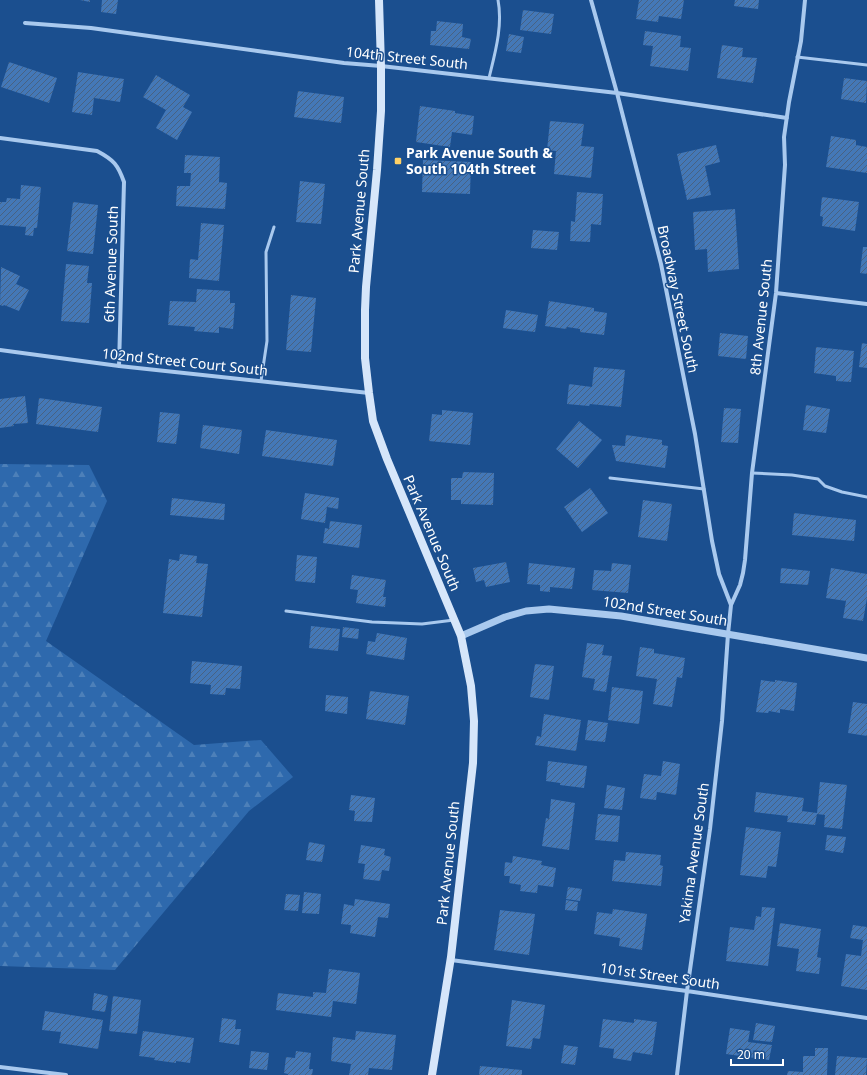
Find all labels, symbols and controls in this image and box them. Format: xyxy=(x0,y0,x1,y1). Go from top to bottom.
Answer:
street label: 104th Street South xyxy=(345,42,469,73)
place label: Park Avenue South & South 104th Street xyxy=(406,143,553,178)
street label: Park Avenue South xyxy=(344,148,373,274)
marker: Park Avenue South & South 104th Street xyxy=(393,156,403,166)
street label: 6th Avenue South xyxy=(99,205,122,323)
street label: Broadway Street South xyxy=(654,223,703,374)
street label: 8th Avenue South xyxy=(745,258,776,376)
street label: 102nd Street Court South xyxy=(101,343,269,380)
street label: Park Avenue South xyxy=(399,472,466,594)
street label: 102nd Street South xyxy=(601,591,729,630)
street label: Yakima Avenue South xyxy=(674,781,713,925)
street label: Park Avenue South xyxy=(432,800,463,926)
street label: 101st Street South xyxy=(599,958,721,993)
scale bar xyxy=(731,1041,783,1067)
text: 20 m xyxy=(737,1046,765,1063)

